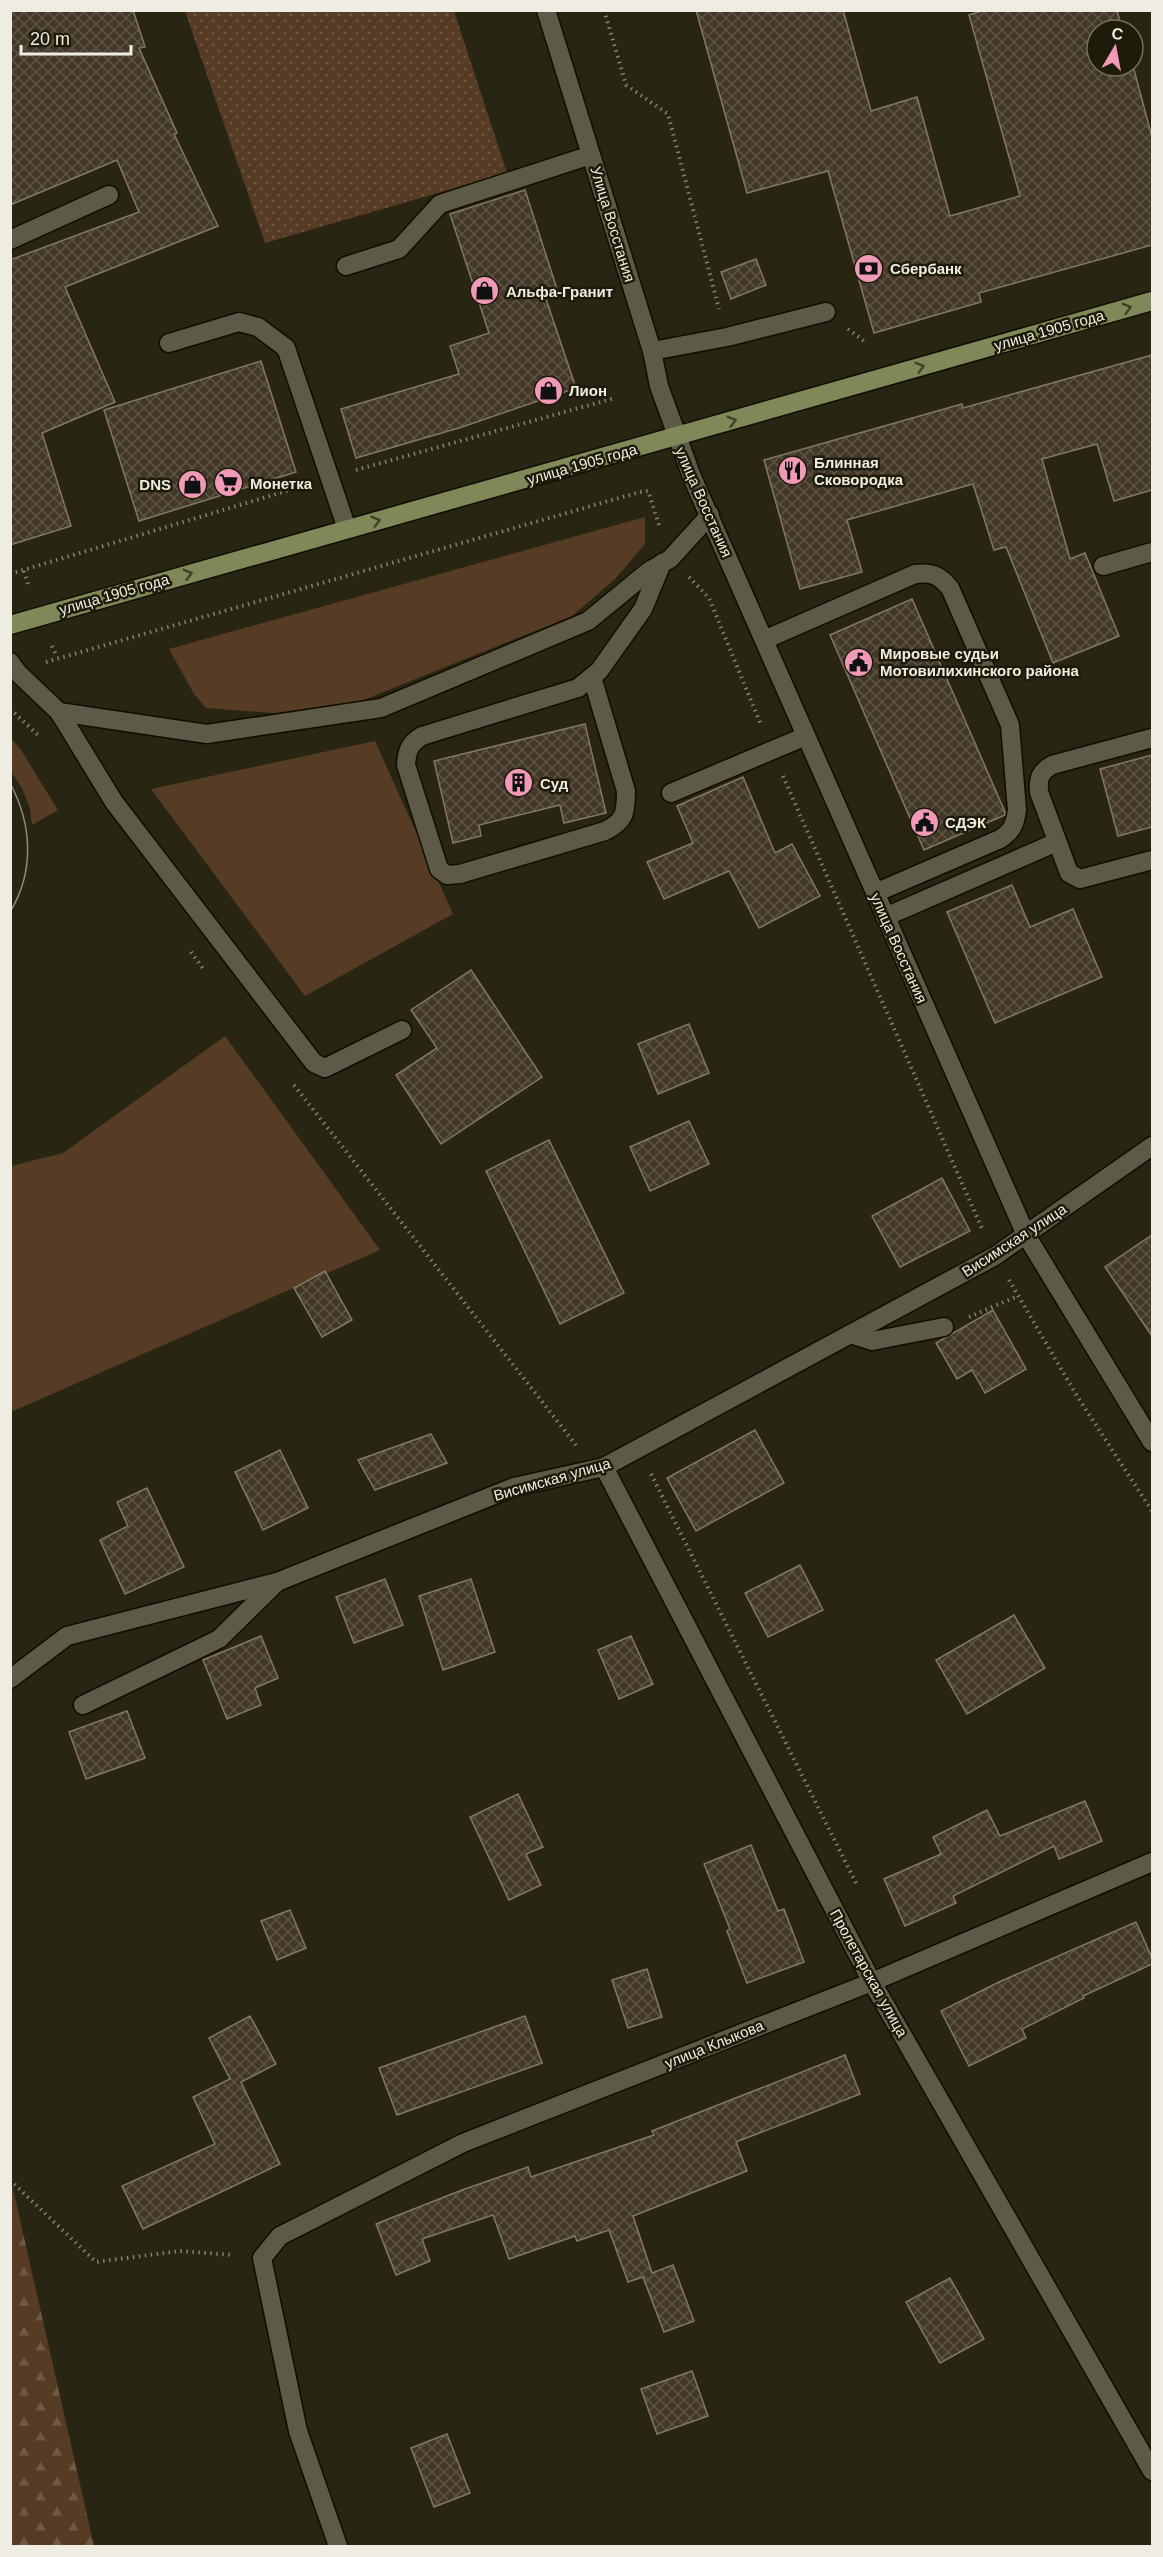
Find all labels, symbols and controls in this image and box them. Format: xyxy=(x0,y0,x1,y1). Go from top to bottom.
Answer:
scale bar xyxy=(21,18,130,56)
north arrow xyxy=(1085,18,1145,78)
text: С xyxy=(1110,24,1125,43)
text: 20 m xyxy=(30,29,70,49)
street label: Улица Восстания xyxy=(587,164,639,284)
bank icon: Сбербанк xyxy=(853,252,885,284)
place label: Сбербанк xyxy=(890,260,962,277)
shop icon: Альфа-Гранит xyxy=(469,275,501,307)
place label: Альфа-Гранит xyxy=(506,283,613,300)
one-way arrow xyxy=(1121,303,1132,315)
street label: улица 1905 года xyxy=(992,306,1106,354)
one-way arrow xyxy=(914,362,924,375)
shop icon: Лион xyxy=(532,374,564,406)
place label: Лион xyxy=(569,382,607,399)
one-way arrow xyxy=(726,416,737,428)
street label: улица 1905 года xyxy=(525,440,639,488)
street label: улица Восстания xyxy=(672,444,736,560)
place label: Блинная Сковородка xyxy=(814,454,904,488)
restaurant icon: Блинная Сковородка xyxy=(777,455,809,487)
supermarket icon: Монетка xyxy=(213,467,245,499)
shop icon: DNS xyxy=(176,468,208,500)
place label: Монетка xyxy=(250,475,313,492)
place label: DNS xyxy=(139,476,171,493)
one-way arrow xyxy=(370,516,380,528)
one-way arrow xyxy=(182,569,193,581)
street label: улица 1905 года xyxy=(57,570,171,618)
place label: Мировые судьи Мотовилихинского района xyxy=(880,645,1080,679)
public building icon: Мировые судьи Мотовилихинского района xyxy=(843,646,875,678)
building icon: Суд xyxy=(503,767,535,799)
place label: Суд xyxy=(540,775,569,792)
public building icon: СДЭК xyxy=(908,806,940,838)
place label: СДЭК xyxy=(945,814,987,831)
street label: улица Восстания xyxy=(867,890,931,1006)
street label: Висимская улица xyxy=(959,1200,1070,1280)
street label: Висимская улица xyxy=(492,1454,613,1504)
street label: Пролетарская улица xyxy=(827,1906,912,2040)
street label: улица Клыкова xyxy=(662,2016,766,2072)

